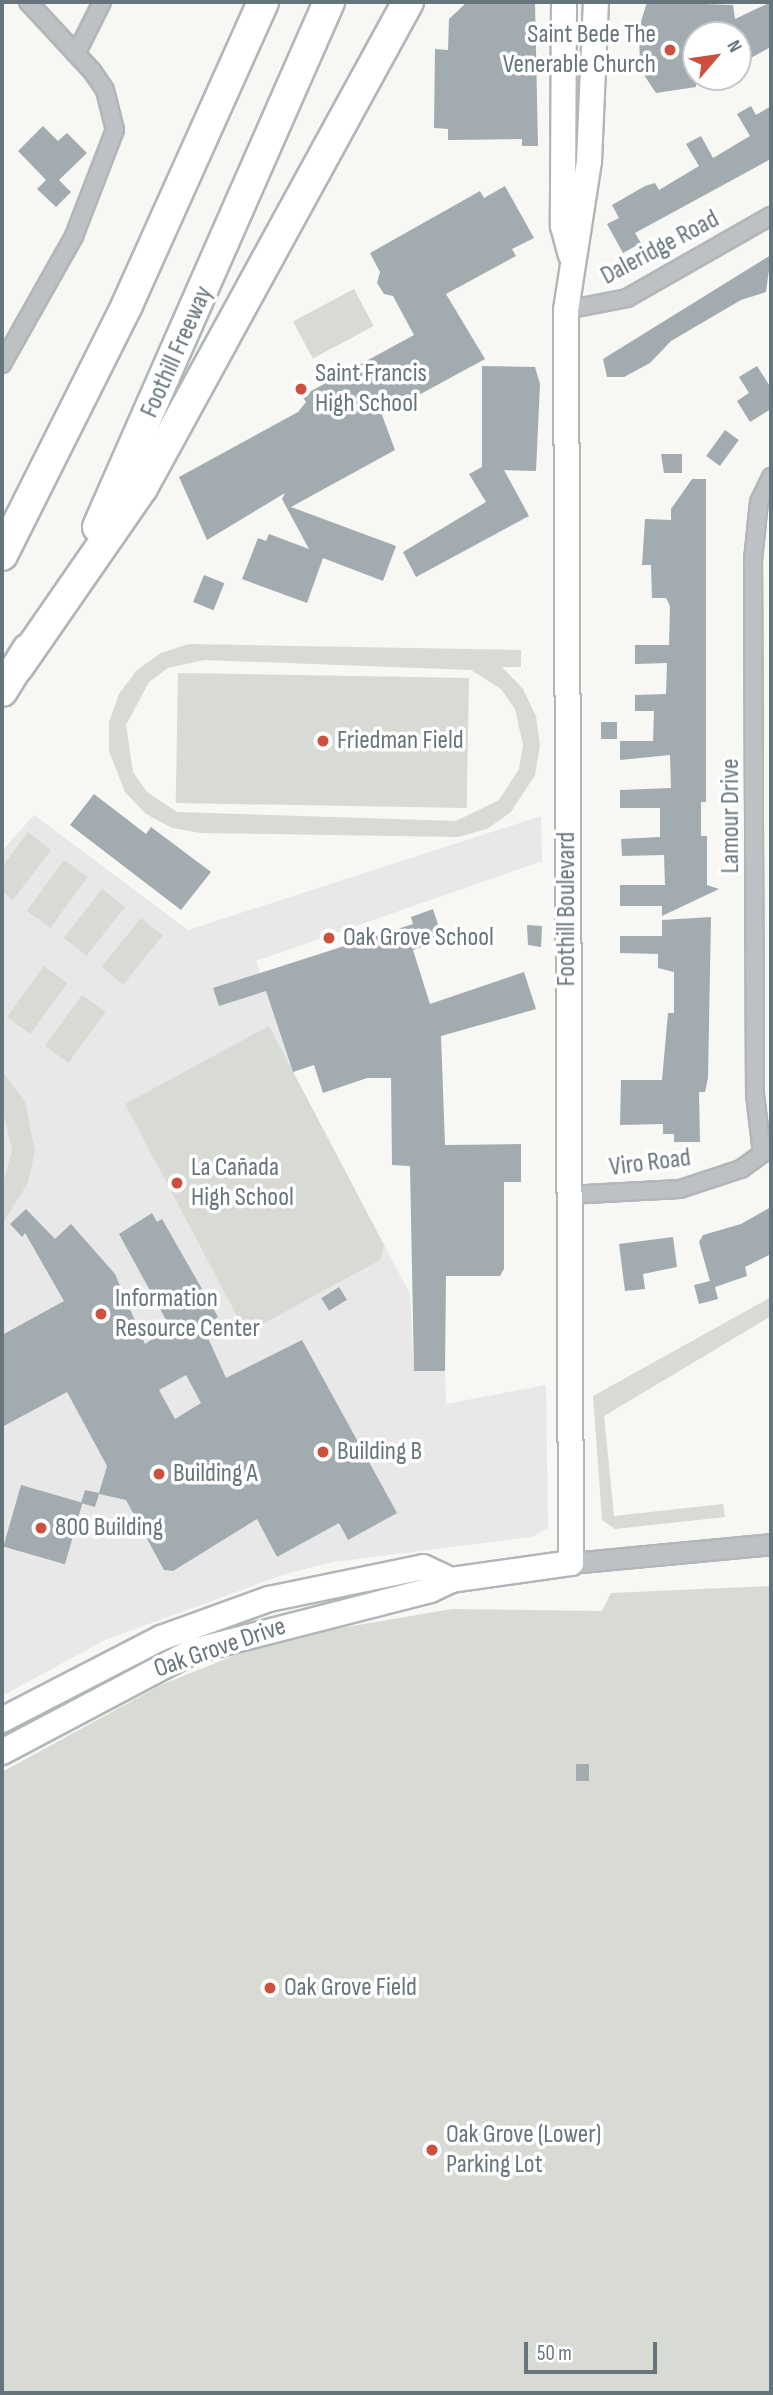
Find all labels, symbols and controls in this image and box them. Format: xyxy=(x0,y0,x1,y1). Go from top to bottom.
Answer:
place label: Saint Bede The Venerable Church xyxy=(503,19,656,80)
north arrow xyxy=(682,21,752,91)
text: N xyxy=(722,37,747,57)
marker: Saint Bede The Venerable Church xyxy=(662,42,678,58)
street label: Daleridge Road xyxy=(596,204,724,292)
street label: Foothill Freeway xyxy=(134,281,220,423)
place label: Saint Francis High School xyxy=(315,358,427,420)
marker: Saint Francis High School xyxy=(293,381,309,397)
place label: Friedman Field xyxy=(337,725,464,757)
marker: Friedman Field xyxy=(315,733,331,749)
street label: Lamour Drive xyxy=(715,759,747,873)
street label: Foothill Boulevard xyxy=(551,832,583,986)
place label: Oak Grove School xyxy=(343,922,494,954)
marker: Oak Grove School xyxy=(321,930,337,946)
street label: Viro Road xyxy=(607,1143,693,1183)
place label: La Cañada High School xyxy=(191,1152,294,1214)
marker: La Cañada High School xyxy=(169,1175,185,1191)
place label: Information Resource Center xyxy=(115,1283,260,1344)
marker: Information Resource Center xyxy=(93,1306,109,1322)
place label: Building B xyxy=(337,1436,422,1468)
marker: Building B xyxy=(315,1444,331,1460)
place label: Building A xyxy=(173,1458,258,1490)
marker: Building A xyxy=(151,1466,167,1482)
place label: 800 Building xyxy=(55,1512,163,1544)
marker: 800 Building xyxy=(33,1520,49,1536)
street label: Oak Grove Drive xyxy=(150,1611,290,1685)
place label: Oak Grove Field xyxy=(284,1972,417,2004)
marker: Oak Grove Field xyxy=(262,1980,278,1996)
place label: Oak Grove (Lower) Parking Lot xyxy=(446,2119,601,2180)
marker: Oak Grove (Lower) Parking Lot xyxy=(424,2142,440,2158)
scale bar xyxy=(528,2328,661,2372)
text: 50 m xyxy=(537,2341,572,2366)

